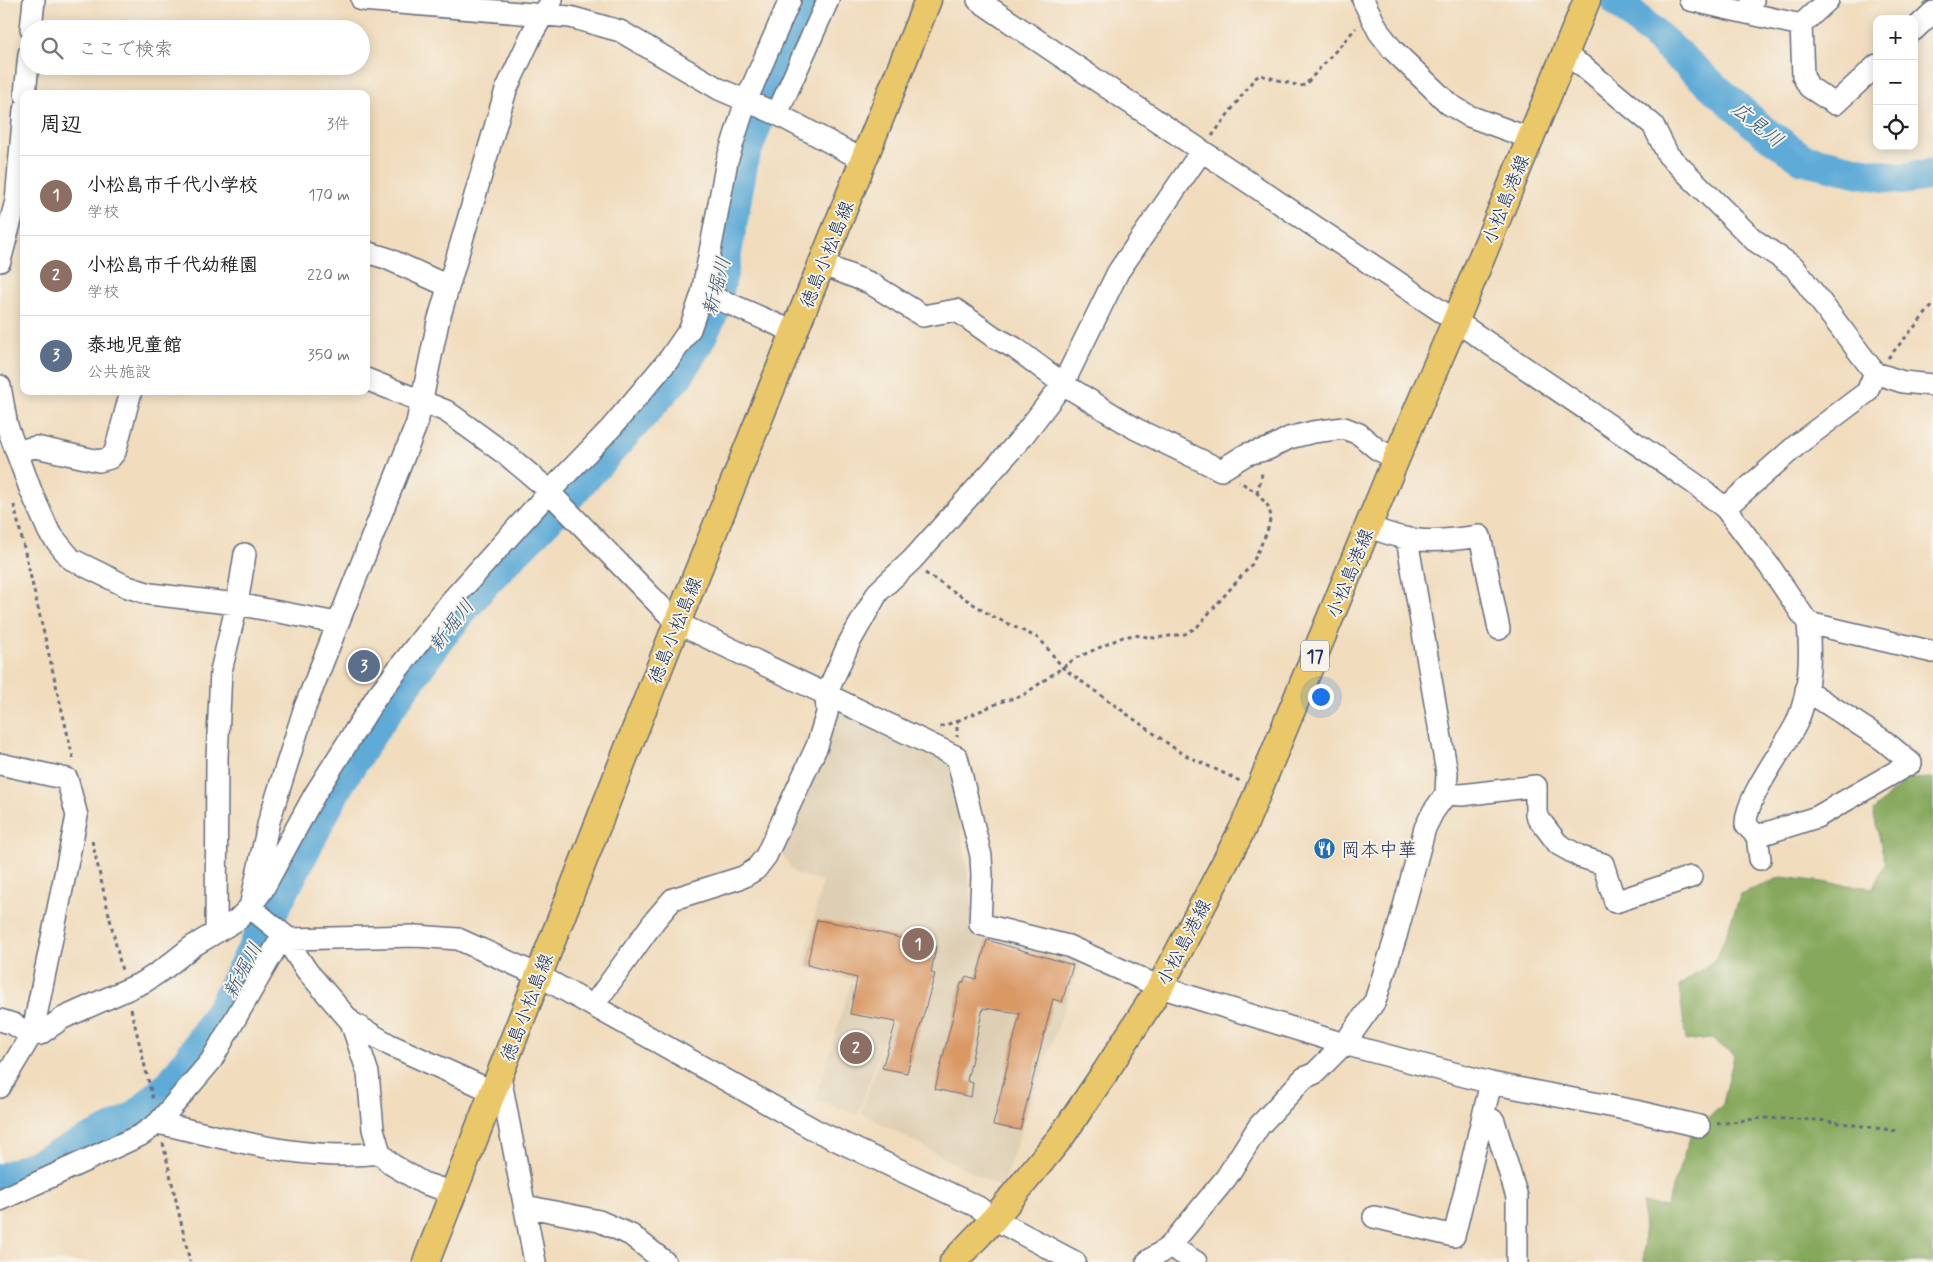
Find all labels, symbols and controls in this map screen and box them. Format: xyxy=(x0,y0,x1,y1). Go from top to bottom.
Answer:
map controls xyxy=(1873,15,1918,150)
button: + xyxy=(1873,15,1918,60)
search box xyxy=(20,20,370,75)
icon: search xyxy=(38,34,66,62)
text: ここで検索 xyxy=(78,37,173,62)
button: − xyxy=(1873,60,1918,105)
water label: 広見川 xyxy=(1725,96,1789,155)
button: locate xyxy=(1873,105,1918,150)
text: 周辺 xyxy=(40,111,82,139)
text: 3件 xyxy=(327,114,350,135)
street label: 小松島港線 xyxy=(1477,151,1536,248)
text: 小松島市千代小学校 xyxy=(87,173,258,198)
text: 1 xyxy=(52,185,60,206)
text: 170 m xyxy=(308,185,350,206)
street label: 徳島小松島線 xyxy=(794,197,860,312)
text: 学校 xyxy=(87,202,119,223)
text: 小松島市千代幼稚園 xyxy=(87,253,258,278)
water label: 新堀川 xyxy=(697,254,738,319)
text: 2 xyxy=(52,265,60,286)
text: 220 m xyxy=(307,265,350,286)
text: 学校 xyxy=(87,282,119,303)
text: 泰地児童館 xyxy=(87,333,182,358)
text: 3 xyxy=(52,345,60,366)
text: 350 m xyxy=(308,345,350,366)
text: 公共施設 xyxy=(87,362,151,383)
street label: 小松島港線 xyxy=(1321,525,1380,622)
street label: 徳島小松島線 xyxy=(642,573,708,688)
water label: 新堀川 xyxy=(423,594,481,658)
road number: 17 xyxy=(1301,640,1329,671)
pin: 3 xyxy=(348,647,380,685)
your location xyxy=(1308,684,1334,710)
restaurant icon: 岡本中華 xyxy=(1313,837,1337,861)
place label: 岡本中華 xyxy=(1341,838,1417,863)
street label: 小松島港線 xyxy=(1151,895,1218,991)
pin: 1 xyxy=(902,925,934,963)
water label: 新堀川 xyxy=(217,938,269,1004)
street label: 徳島小松島線 xyxy=(495,950,559,1065)
pin: 2 xyxy=(840,1029,872,1067)

